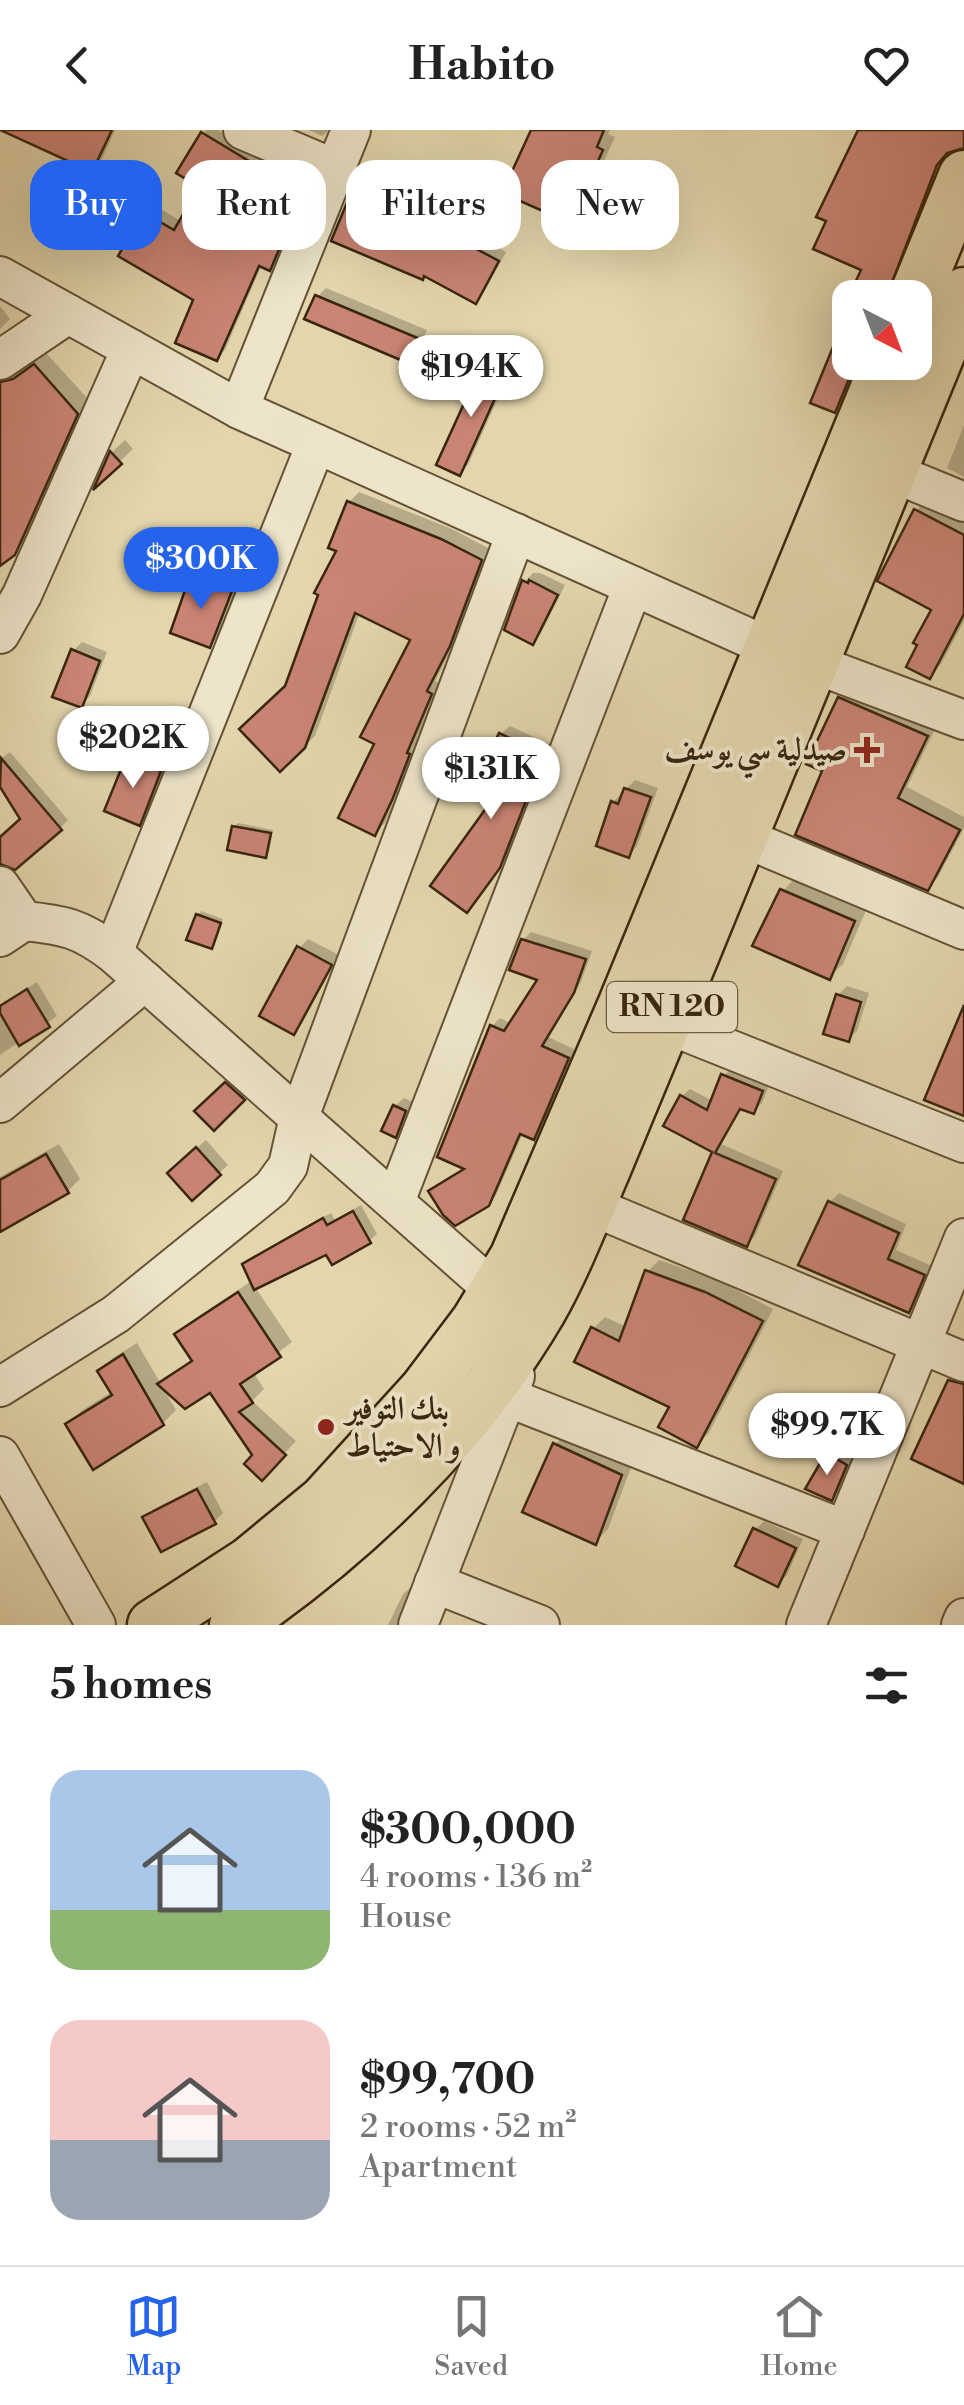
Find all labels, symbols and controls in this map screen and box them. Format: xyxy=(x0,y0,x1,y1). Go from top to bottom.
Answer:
text: Habito xyxy=(408,37,556,94)
icon: back xyxy=(50,38,105,93)
icon: heart xyxy=(859,38,914,93)
chip: Buy xyxy=(30,160,162,250)
chip: Rent xyxy=(182,160,326,250)
chip: Filters xyxy=(346,160,521,250)
chip: New xyxy=(541,160,679,250)
north arrow xyxy=(832,280,932,380)
map controls xyxy=(832,280,932,380)
pin: $194K xyxy=(401,335,541,420)
text: $194K xyxy=(420,347,522,387)
pin: $300K xyxy=(131,527,271,612)
text: $300K xyxy=(146,539,256,579)
pin: $202K xyxy=(63,706,203,791)
text: $202K xyxy=(79,718,187,758)
place label: صيدلية سي يوسف xyxy=(664,730,847,779)
pin: $131K xyxy=(421,737,561,822)
marker: صيدلية سي يوسف xyxy=(856,739,878,761)
text: $131K xyxy=(444,749,538,789)
road number: RN 120 xyxy=(607,982,737,1032)
place label: بنك التوفير و الاحتياط xyxy=(342,1389,461,1466)
pin: $99.7K xyxy=(746,1393,908,1478)
text: $99.7K xyxy=(771,1405,883,1445)
marker: بنك التوفير و الاحتياط xyxy=(315,1416,337,1438)
icon: filters xyxy=(859,1658,914,1713)
text: 5 homes xyxy=(50,1659,212,1712)
text: $300,000 xyxy=(360,1804,576,1857)
icon: home xyxy=(130,1810,250,1930)
text: 4 rooms · 136 m² xyxy=(360,1857,592,1897)
text: House xyxy=(360,1897,452,1937)
text: $99,700 xyxy=(360,2054,535,2107)
icon: home xyxy=(130,2060,250,2180)
text: 2 rooms · 52 m² xyxy=(360,2107,576,2147)
text: Apartment xyxy=(360,2147,517,2187)
tab: Map xyxy=(126,2289,182,2384)
tab: Saved xyxy=(434,2289,508,2384)
tab: Home xyxy=(761,2289,838,2384)

